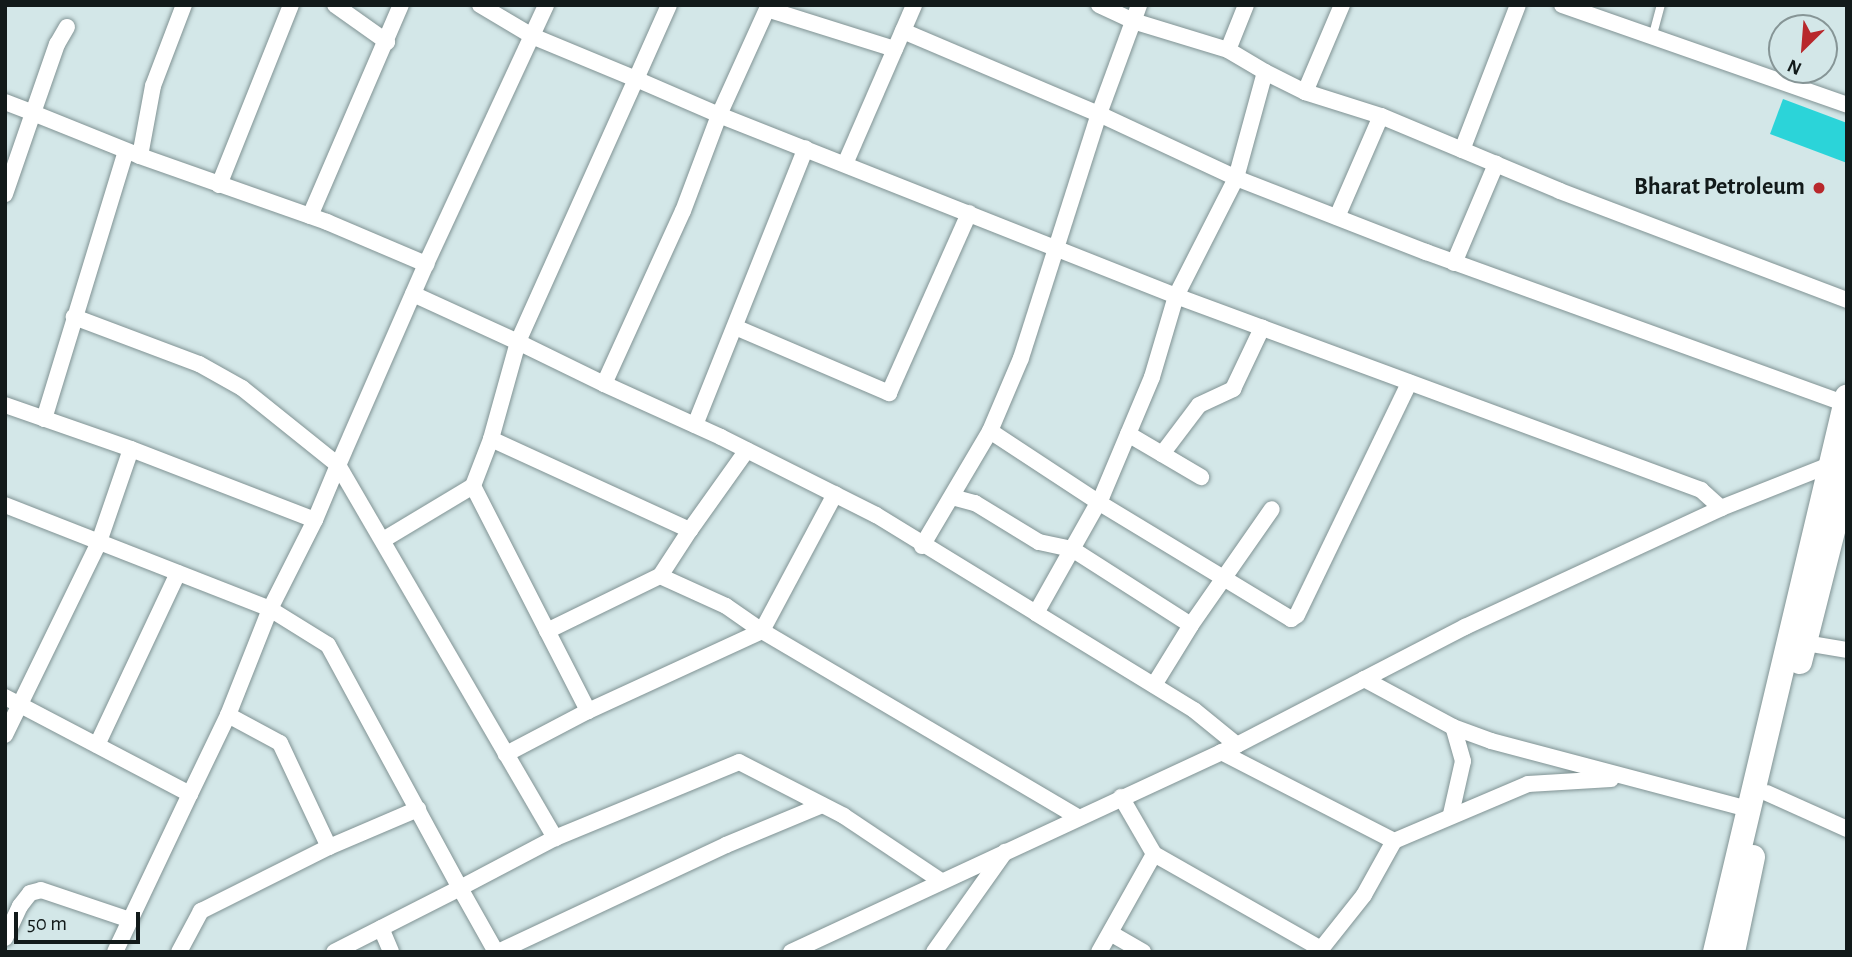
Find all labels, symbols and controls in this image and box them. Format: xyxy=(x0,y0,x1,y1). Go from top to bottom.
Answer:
north arrow xyxy=(1768,14,1838,84)
text: N xyxy=(1785,55,1805,78)
place label: Bharat Petroleum xyxy=(1634,174,1805,202)
marker: Bharat Petroleum xyxy=(1811,180,1827,196)
scale bar xyxy=(18,898,144,942)
text: 50 m xyxy=(27,913,67,934)

